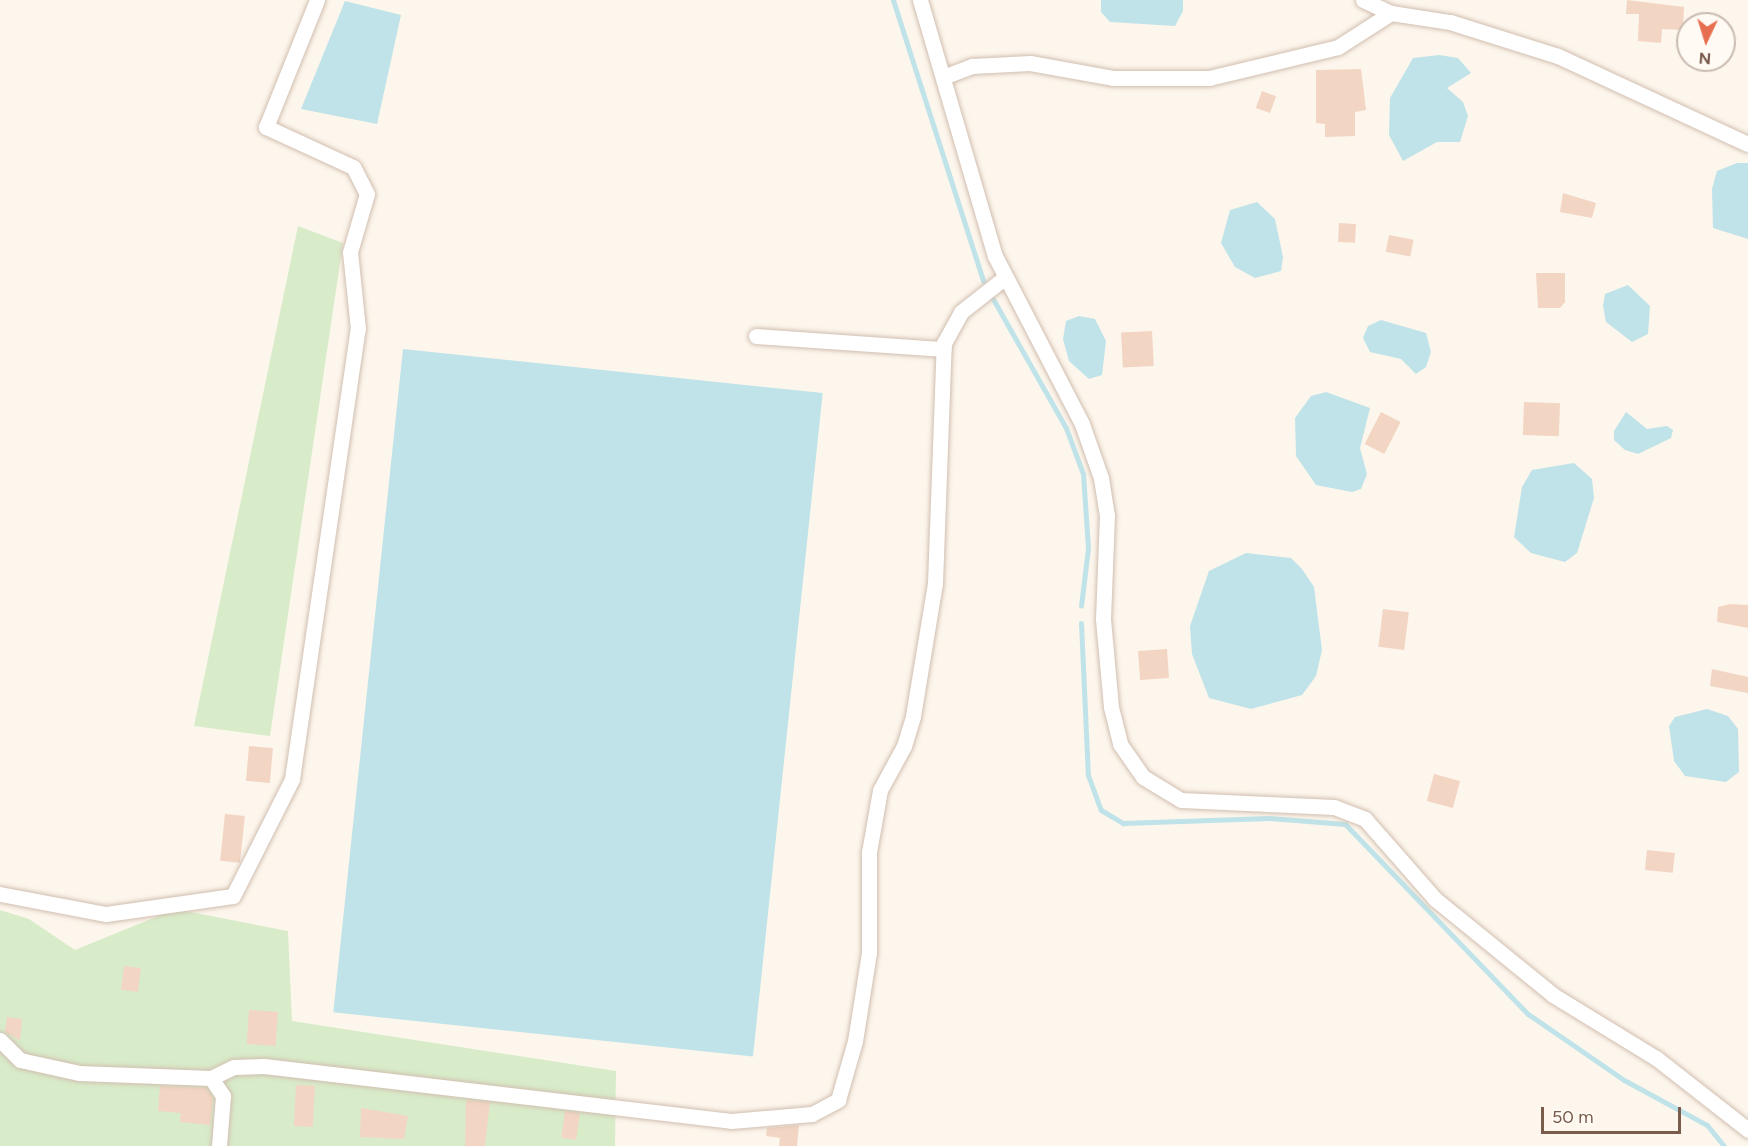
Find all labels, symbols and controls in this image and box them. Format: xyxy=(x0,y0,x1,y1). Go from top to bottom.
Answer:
north arrow xyxy=(1676,12,1736,72)
text: N xyxy=(1698,49,1712,68)
scale bar xyxy=(1544,1095,1684,1133)
text: 50 m xyxy=(1552,1106,1594,1128)

